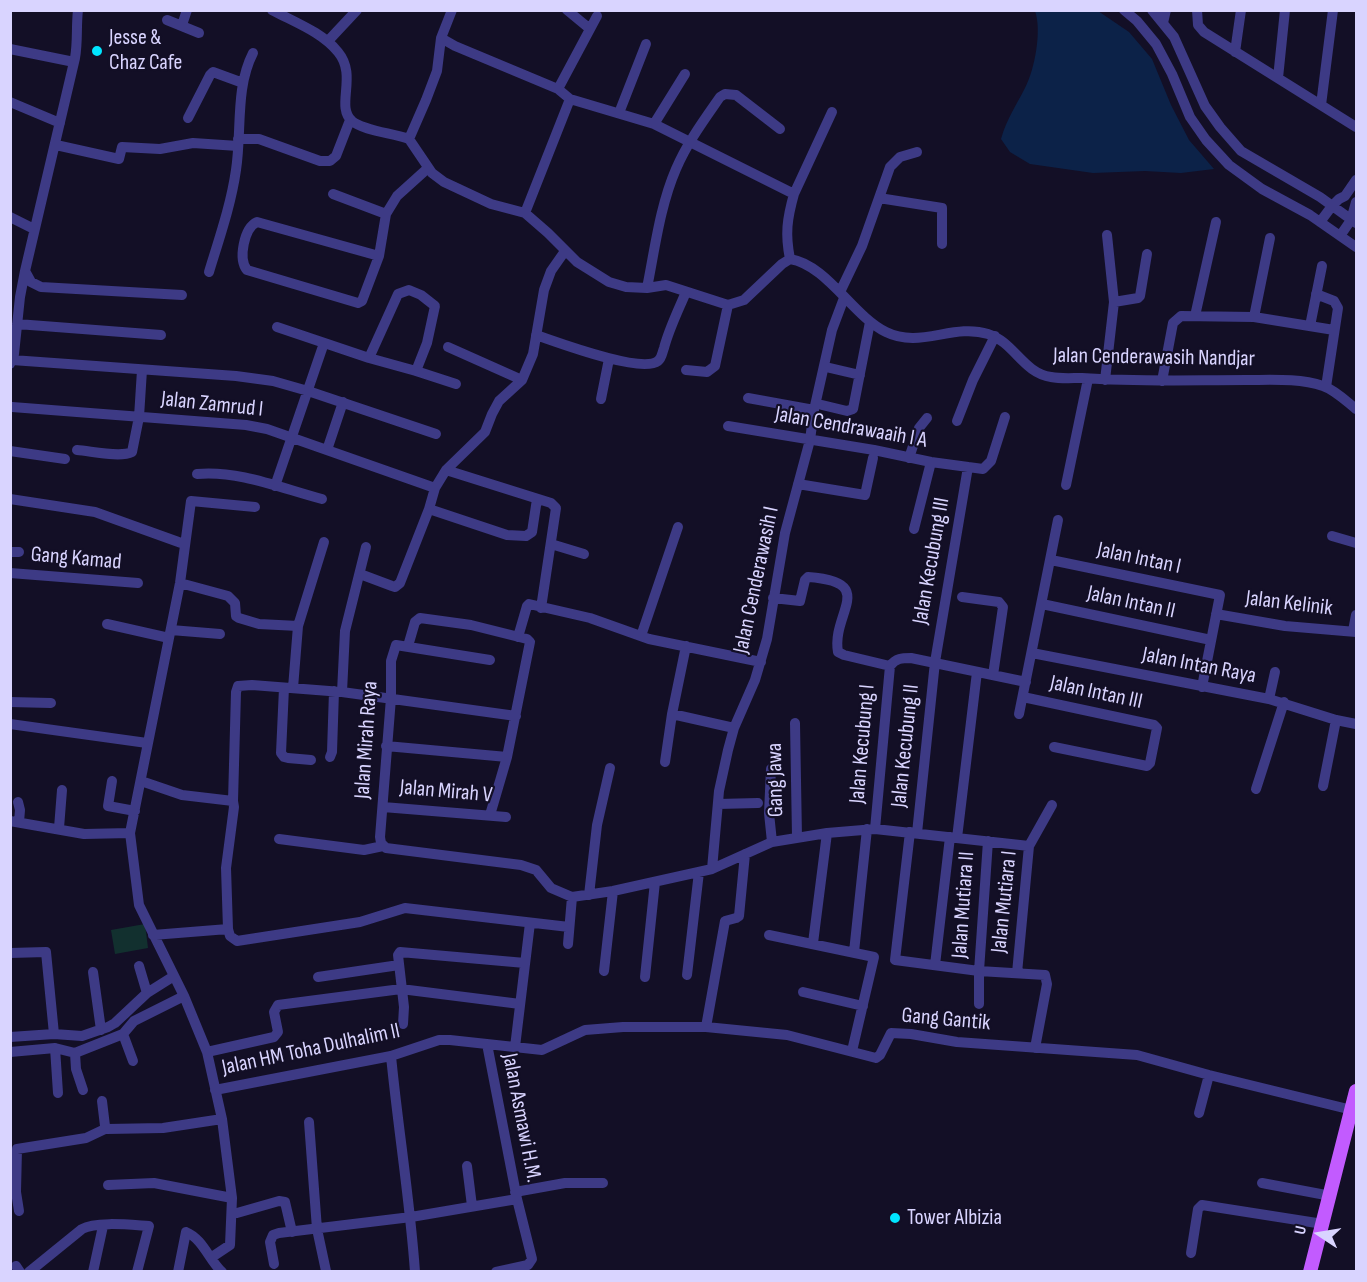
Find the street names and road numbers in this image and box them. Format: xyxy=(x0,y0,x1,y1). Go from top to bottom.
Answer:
street label: Jalan Cenderawasih Nandjar xyxy=(1053,343,1255,373)
street label: Jalan Zamrud I xyxy=(160,387,264,423)
street label: Jalan Cendrawaaih I A xyxy=(773,402,929,454)
street label: Jalan Kecubung III xyxy=(908,496,956,626)
street label: Jalan Cenderawasih I xyxy=(729,504,785,656)
street label: Jalan Intan I xyxy=(1095,537,1183,581)
street label: Gang Kamad xyxy=(29,542,123,576)
street label: Jalan Intan II xyxy=(1085,581,1177,625)
street label: Jalan Kelinik xyxy=(1244,586,1334,622)
street label: Jalan Intan Raya xyxy=(1140,642,1258,690)
street label: Jalan Intan III xyxy=(1047,670,1145,716)
street label: Jalan Mirah Raya xyxy=(350,680,384,800)
street label: Jalan Kecubung I xyxy=(845,683,881,805)
street label: Jalan Kecubung II xyxy=(886,683,926,809)
street label: Gang Jawa xyxy=(762,743,790,817)
street label: Jalan Mirah V xyxy=(399,775,493,809)
street label: Jalan Mutiara I xyxy=(987,850,1023,954)
street label: Jalan Mutiara II xyxy=(947,851,981,959)
street label: Gang Gantik xyxy=(900,1003,992,1037)
street label: Jalan HM Toha Dulhalim II xyxy=(220,1018,402,1082)
street label: Jalan Asmawi H.M. xyxy=(496,1051,546,1185)

